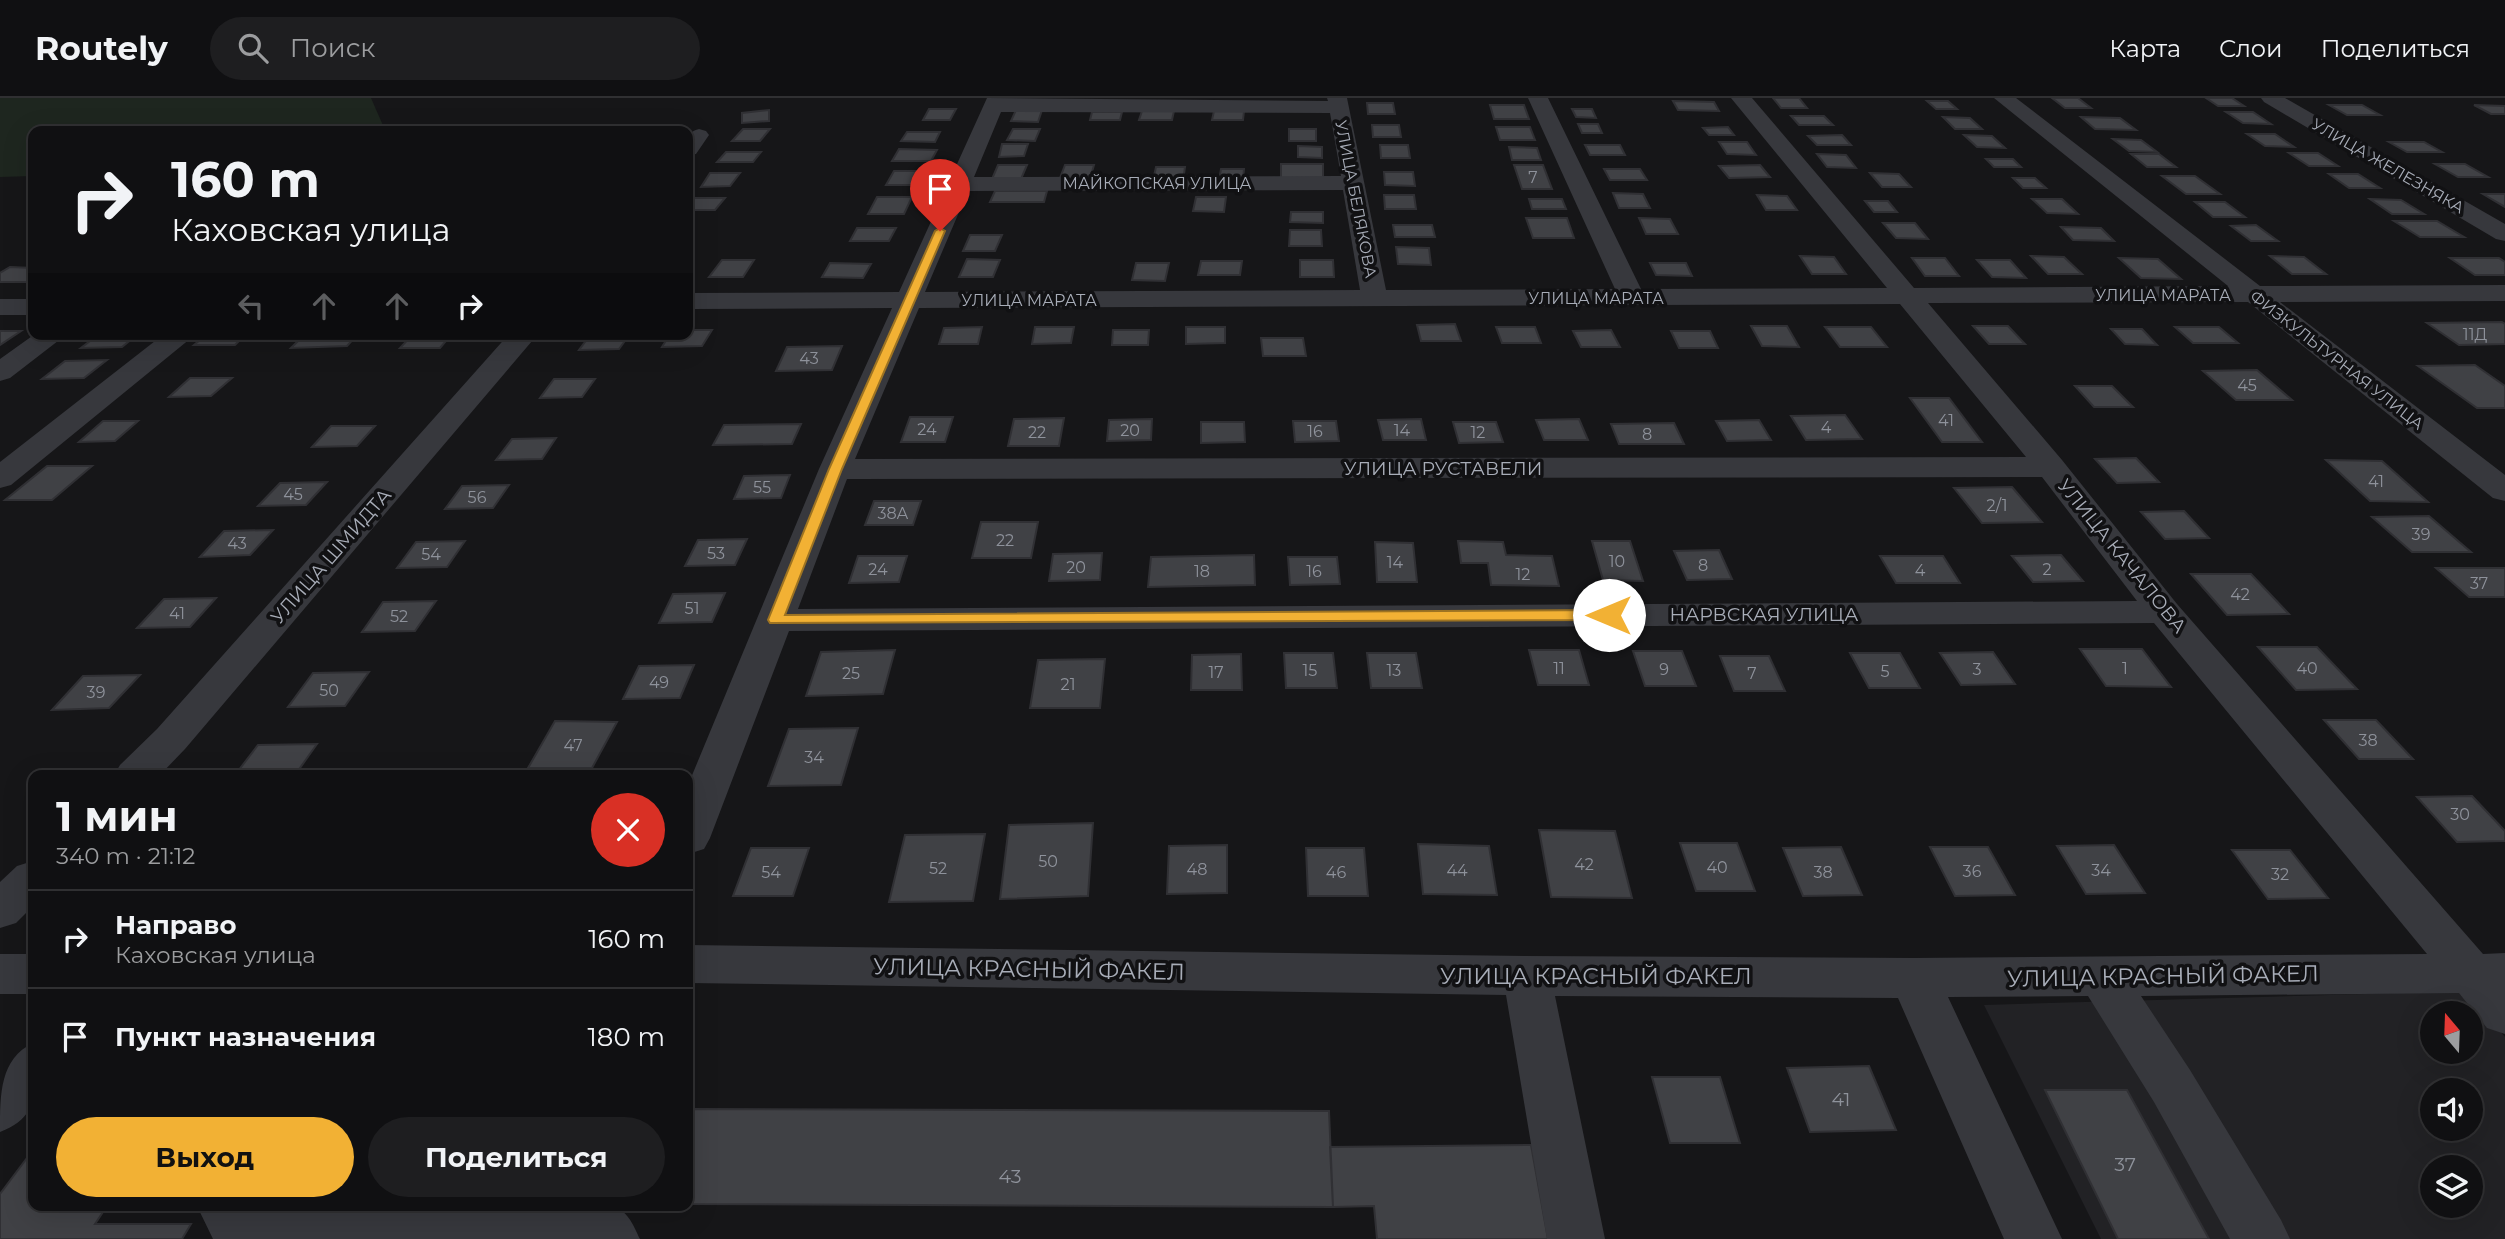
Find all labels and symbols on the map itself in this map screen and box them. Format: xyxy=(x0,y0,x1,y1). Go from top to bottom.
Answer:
street label: УЛИЦА ЖЕЛЕЗНЯКА xyxy=(2309,115,2468,217)
street label: УЛИЦА БЕЛЯКОВА xyxy=(1331,119,1381,279)
pin xyxy=(910,159,970,231)
house number: 7 xyxy=(1528,168,1538,187)
street label: МАЙКОПСКАЯ УЛИЦА xyxy=(1062,174,1252,193)
street label: УЛИЦА МАРАТА xyxy=(2095,286,2231,305)
street label: ФИЗКУЛЬТУРНАЯ УЛИЦА xyxy=(2247,286,2427,434)
street label: УЛИЦА МАРАТА xyxy=(1528,289,1664,308)
street label: УЛИЦА МАРАТА xyxy=(961,291,1097,310)
house number: 11Д xyxy=(2463,325,2487,344)
house number: 43 xyxy=(799,349,819,368)
house number: 45 xyxy=(2237,376,2257,395)
house number: 41 xyxy=(1938,411,1954,430)
house number: 4 xyxy=(1821,418,1832,437)
house number: 24 xyxy=(917,420,937,439)
house number: 20 xyxy=(1120,421,1140,440)
house number: 14 xyxy=(1394,421,1411,440)
house number: 16 xyxy=(1307,422,1323,441)
house number: 22 xyxy=(1028,423,1046,442)
house number: 12 xyxy=(1471,423,1485,442)
house number: 8 xyxy=(1642,425,1652,444)
street label: УЛИЦА РУСТАВЕЛИ xyxy=(1344,457,1542,480)
house number: 41 xyxy=(2368,472,2384,491)
street label: УЛИЦА КАЧАЛОВА xyxy=(2053,474,2191,638)
house number: 55 xyxy=(753,478,771,497)
street label: УЛИЦА ШМИДТА xyxy=(266,484,396,628)
house number: 45 xyxy=(283,485,303,504)
house number: 56 xyxy=(468,488,487,507)
house number: 2/1 xyxy=(1987,496,2007,515)
house number: 38А xyxy=(877,504,909,523)
house number: 39 xyxy=(2412,525,2430,544)
house number: 22 xyxy=(996,531,1014,550)
house number: 43 xyxy=(227,534,247,553)
house number: 53 xyxy=(707,544,725,563)
house number: 54 xyxy=(421,545,441,564)
house number: 10 xyxy=(1609,552,1625,571)
house number: 14 xyxy=(1387,553,1404,572)
house number: 8 xyxy=(1698,556,1708,575)
house number: 20 xyxy=(1066,558,1086,577)
house number: 24 xyxy=(868,560,888,579)
house number: 2 xyxy=(2042,560,2052,579)
house number: 4 xyxy=(1915,561,1926,580)
house number: 18 xyxy=(1194,562,1210,581)
house number: 16 xyxy=(1306,562,1322,581)
house number: 12 xyxy=(1516,565,1530,584)
house number: 37 xyxy=(2470,574,2488,593)
position arrow xyxy=(1572,578,1646,652)
house number: 42 xyxy=(2230,585,2250,604)
house number: 51 xyxy=(685,599,699,618)
street label: НАРВСКАЯ УЛИЦА xyxy=(1670,603,1858,626)
house number: 41 xyxy=(169,604,185,623)
house number: 52 xyxy=(390,607,408,626)
house number: 11 xyxy=(1553,659,1565,678)
house number: 1 xyxy=(2122,659,2128,678)
house number: 40 xyxy=(2296,659,2318,678)
house number: 9 xyxy=(1659,660,1669,679)
house number: 3 xyxy=(1972,660,1982,679)
house number: 15 xyxy=(1303,661,1317,680)
house number: 13 xyxy=(1387,661,1401,680)
house number: 5 xyxy=(1880,662,1890,681)
house number: 17 xyxy=(1208,663,1224,682)
house number: 25 xyxy=(842,664,860,683)
house number: 7 xyxy=(1747,664,1757,683)
house number: 49 xyxy=(649,673,669,692)
house number: 21 xyxy=(1061,675,1075,694)
house number: 50 xyxy=(319,681,339,700)
house number: 39 xyxy=(87,683,105,702)
house number: 38 xyxy=(2358,731,2378,750)
house number: 47 xyxy=(563,736,583,755)
house number: 34 xyxy=(804,748,824,767)
house number: 30 xyxy=(2450,805,2470,824)
house number: 50 xyxy=(1038,852,1058,871)
house number: 42 xyxy=(1574,855,1594,874)
house number: 40 xyxy=(1706,858,1728,877)
house number: 52 xyxy=(929,859,947,878)
house number: 48 xyxy=(1187,860,1207,879)
house number: 44 xyxy=(1446,861,1468,880)
house number: 34 xyxy=(2091,861,2111,880)
house number: 36 xyxy=(1963,862,1982,881)
house number: 54 xyxy=(761,863,781,882)
house number: 46 xyxy=(1326,863,1346,882)
house number: 38 xyxy=(1813,863,1833,882)
house number: 32 xyxy=(2271,865,2289,884)
street label: УЛИЦА КРАСНЫЙ ФАКЕЛ xyxy=(873,952,1185,986)
street label: УЛИЦА КРАСНЫЙ ФАКЕЛ xyxy=(2007,959,2319,993)
street label: УЛИЦА КРАСНЫЙ ФАКЕЛ xyxy=(1440,962,1752,990)
north arrow xyxy=(2420,1001,2483,1064)
house number: 41 xyxy=(1832,1088,1850,1111)
house number: 37 xyxy=(2114,1153,2136,1176)
house number: 43 xyxy=(999,1165,1022,1188)

